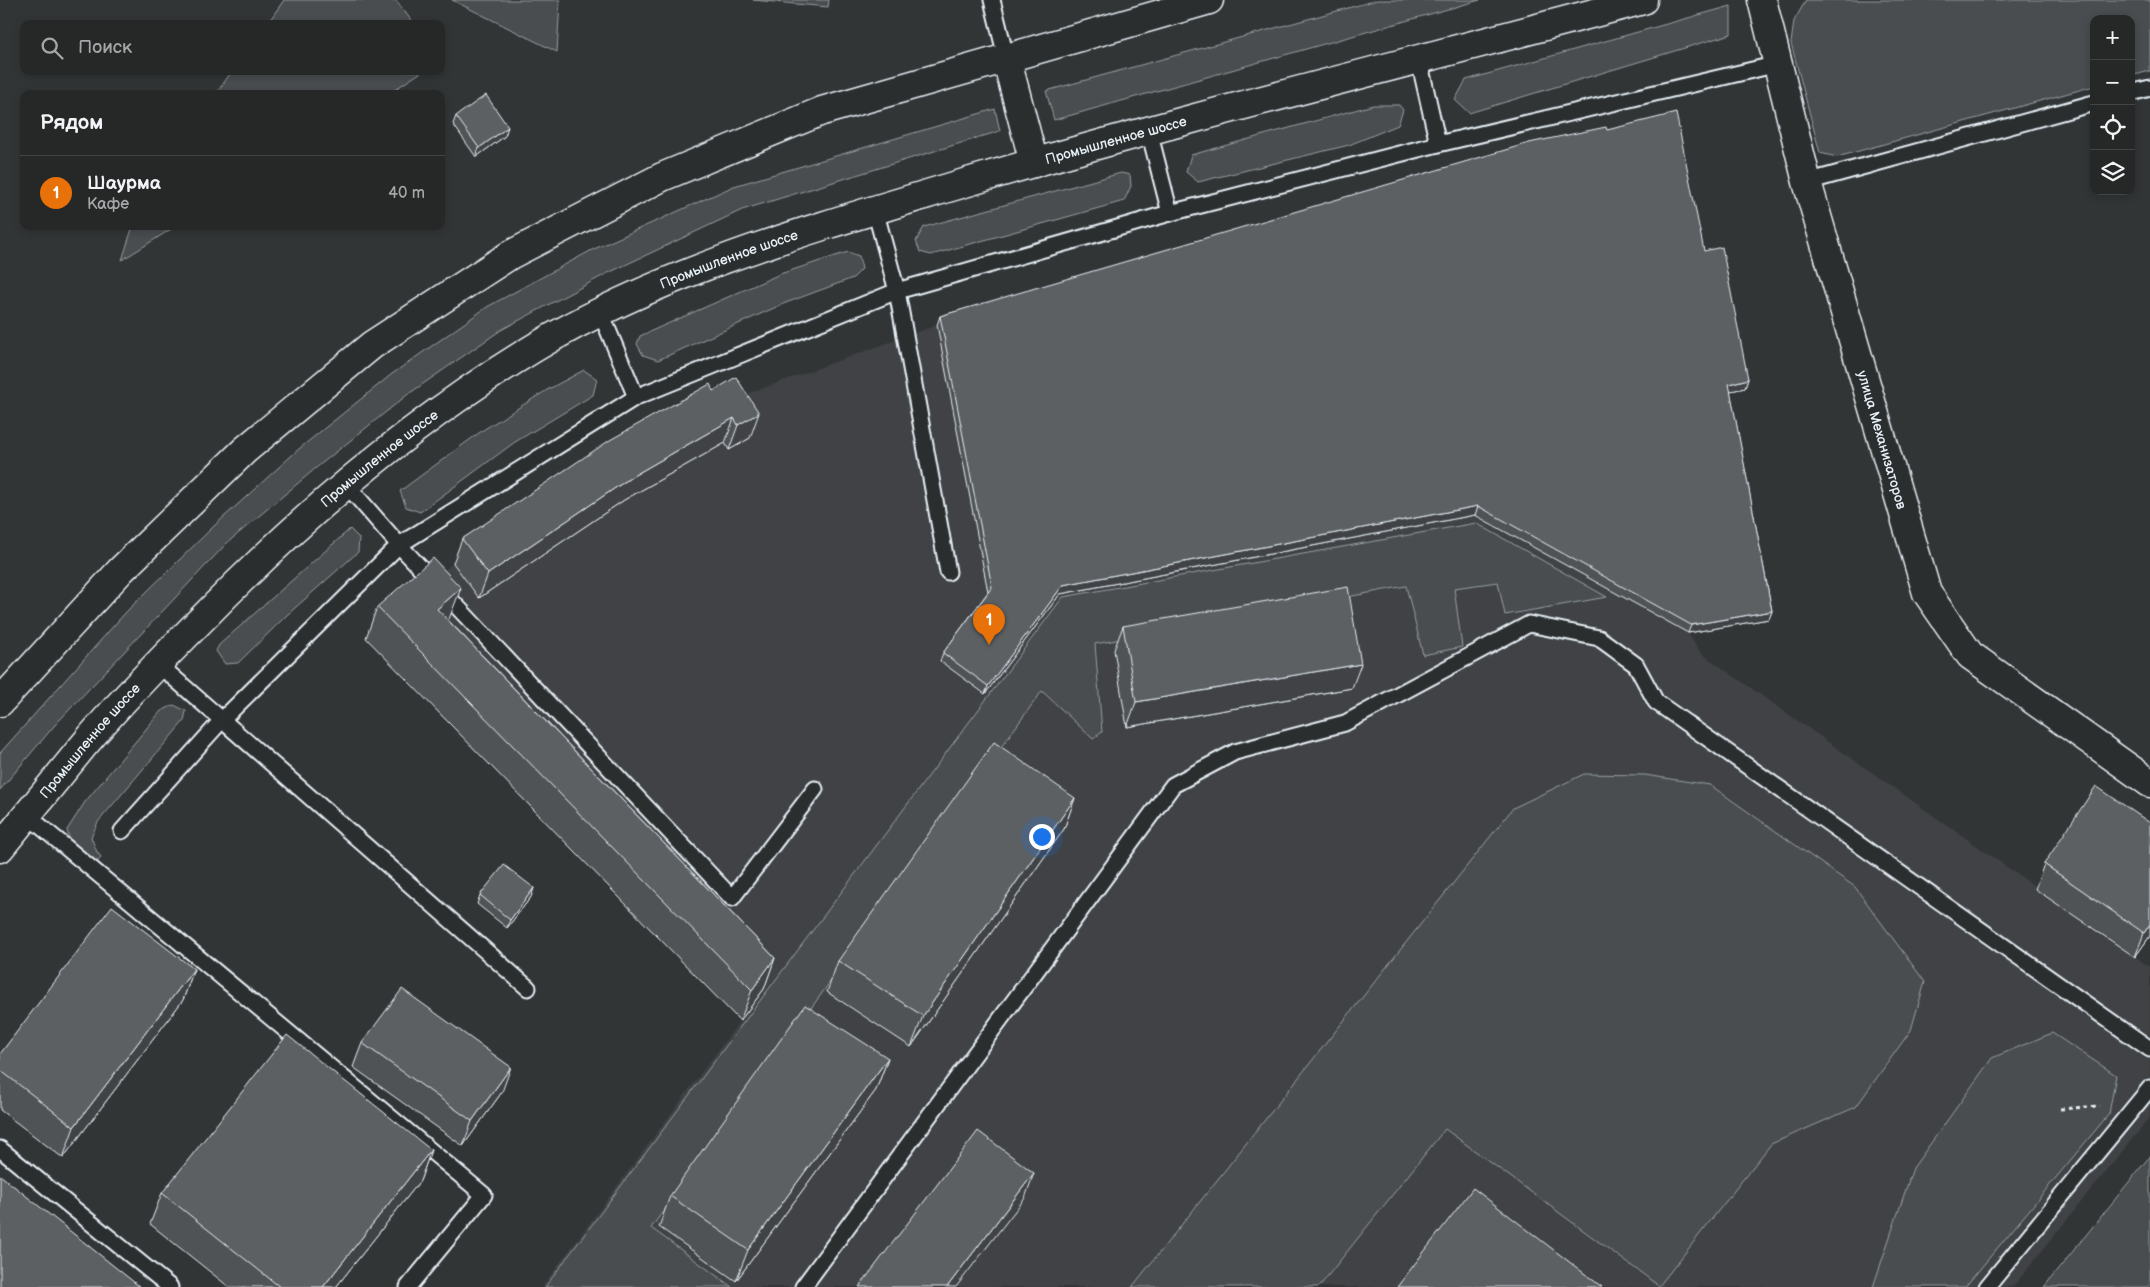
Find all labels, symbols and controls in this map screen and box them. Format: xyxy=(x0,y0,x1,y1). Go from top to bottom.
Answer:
map controls xyxy=(2090,15,2135,195)
button: + xyxy=(2090,15,2135,60)
search box xyxy=(20,20,445,75)
icon: search xyxy=(38,34,66,62)
text: Поиск xyxy=(78,36,132,59)
button: − xyxy=(2090,60,2135,105)
button: locate xyxy=(2090,105,2135,150)
text: Рядом xyxy=(40,110,103,135)
street label: Промышленное шоссе xyxy=(1043,113,1189,168)
button: layers xyxy=(2090,150,2135,195)
text: Шаурма xyxy=(87,172,161,195)
text: 1 xyxy=(53,184,59,203)
text: 40 m xyxy=(388,184,425,203)
text: Кафе xyxy=(87,195,129,214)
street label: Промышленное шоссе xyxy=(657,226,800,293)
street label: улица Механизаторов xyxy=(1854,369,1910,512)
street label: Промышленное шоссе xyxy=(317,406,442,511)
pin: 1 xyxy=(973,604,1005,645)
street label: Промышленное шоссе xyxy=(36,680,144,802)
your location xyxy=(1029,824,1055,850)

